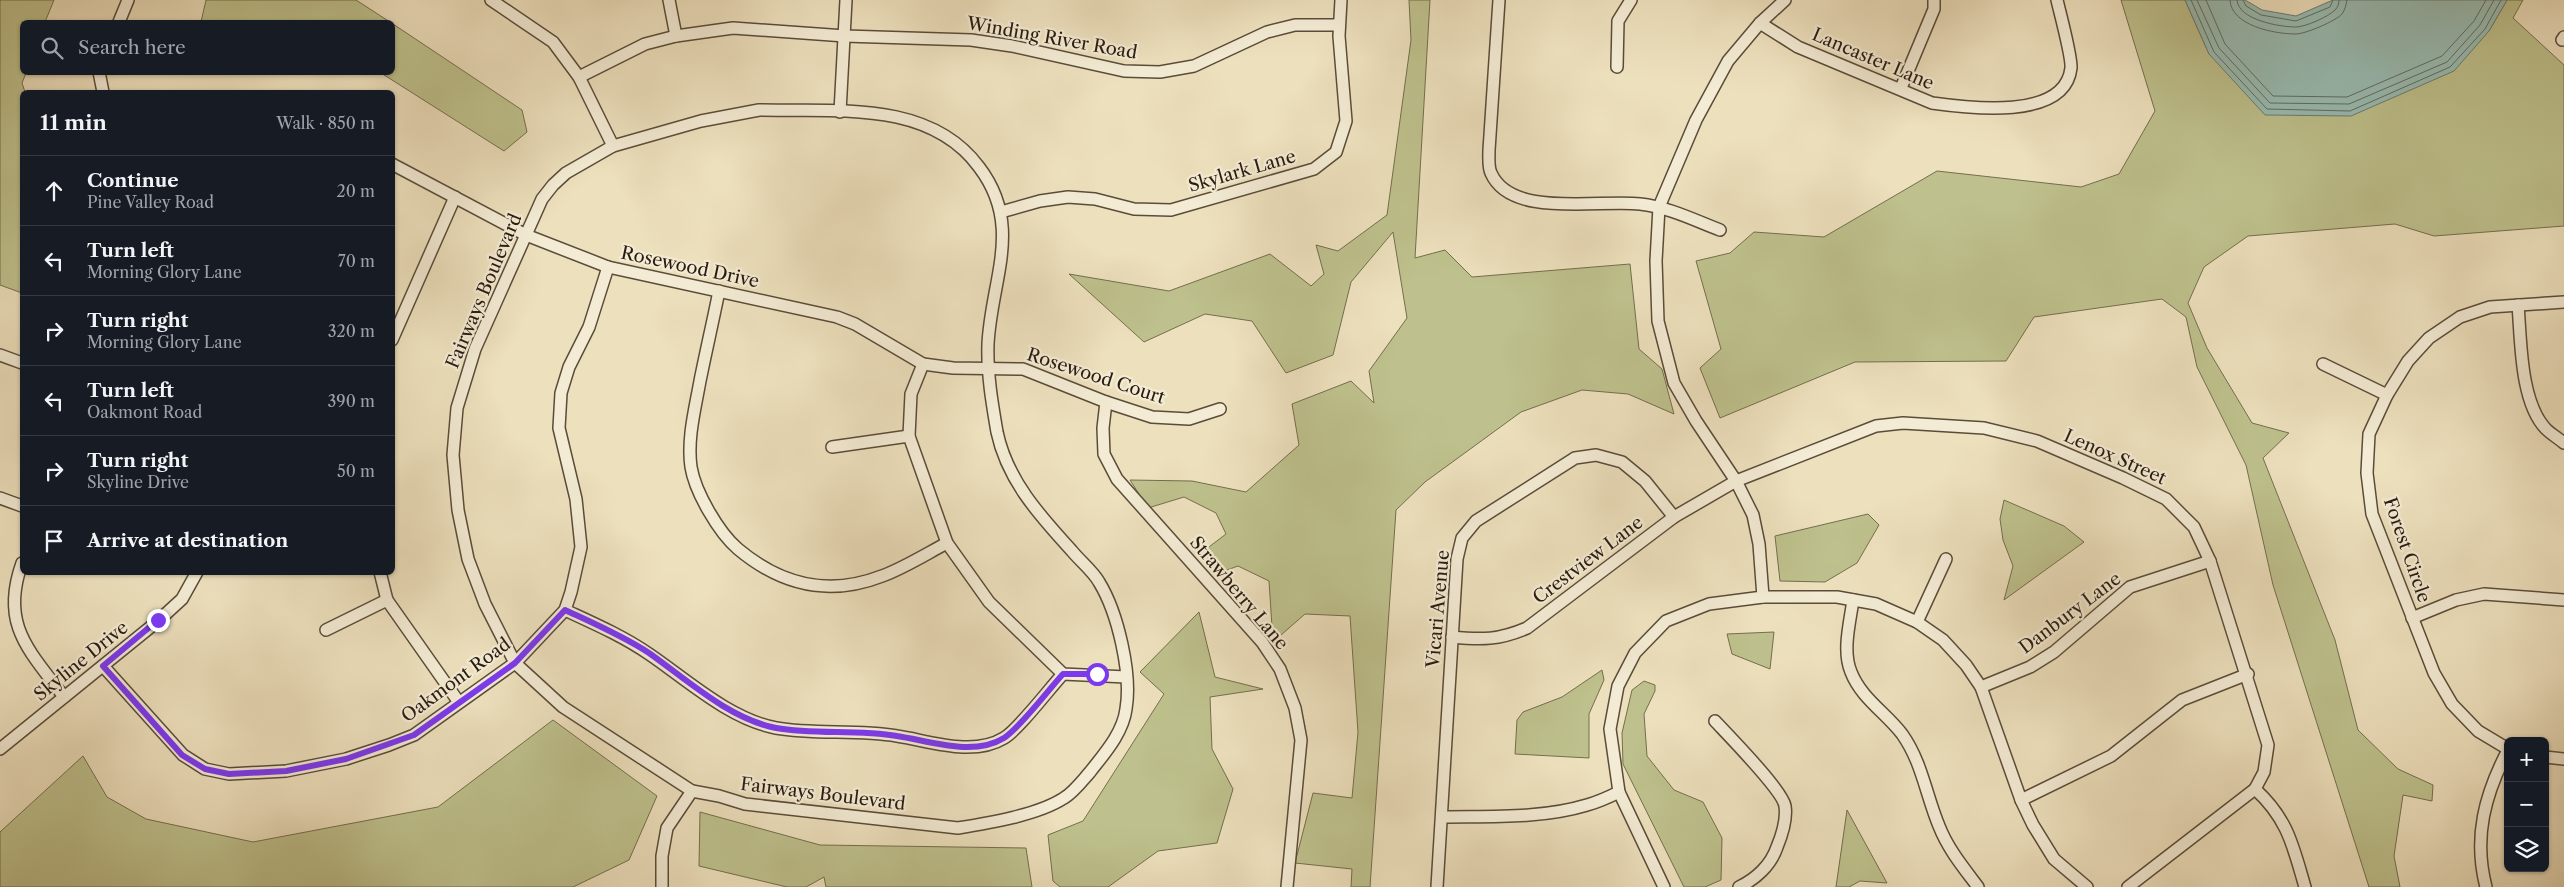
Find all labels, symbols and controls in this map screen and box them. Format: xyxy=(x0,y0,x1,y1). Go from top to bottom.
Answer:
street label: Winding River Road xyxy=(964,12,1139,64)
search box xyxy=(20,20,395,75)
street label: Lancaster Lane xyxy=(1809,23,1937,95)
icon: search xyxy=(38,34,66,62)
text: Search here xyxy=(78,36,186,59)
text: 11 min xyxy=(40,110,107,135)
text: Walk · 850 m xyxy=(276,113,375,133)
street label: Skylark Lane xyxy=(1186,145,1298,197)
text: Continue xyxy=(87,169,179,192)
icon: ahead xyxy=(40,177,68,205)
text: 20 m xyxy=(336,181,375,201)
text: Pine Valley Road xyxy=(87,192,214,212)
street label: Fairways Boulevard xyxy=(441,210,527,372)
text: Turn left xyxy=(87,239,174,262)
street label: Rosewood Drive xyxy=(619,242,761,292)
icon: left xyxy=(40,247,68,275)
text: 70 m xyxy=(338,251,375,271)
text: Morning Glory Lane xyxy=(87,262,242,282)
text: Turn right xyxy=(87,309,188,332)
icon: right xyxy=(40,317,68,345)
text: 320 m xyxy=(328,321,375,341)
text: Morning Glory Lane xyxy=(87,332,242,352)
street label: Rosewood Court xyxy=(1024,343,1168,409)
text: Turn left xyxy=(87,379,174,402)
icon: left xyxy=(40,387,68,415)
text: 390 m xyxy=(328,391,375,411)
text: Oakmont Road xyxy=(87,402,202,422)
street label: Lenox Street xyxy=(2060,425,2170,490)
text: Turn right xyxy=(87,449,188,472)
icon: right xyxy=(40,457,68,485)
text: 50 m xyxy=(337,461,375,481)
text: Skyline Drive xyxy=(87,472,189,492)
street label: Forest Circle xyxy=(2379,494,2435,606)
street label: Crestview Lane xyxy=(1529,511,1647,609)
icon: arrive xyxy=(40,527,68,555)
text: Arrive at destination xyxy=(87,529,288,552)
street label: Strawberry Lane xyxy=(1185,532,1293,654)
street label: Vicari Avenue xyxy=(1422,549,1454,670)
street label: Danbury Lane xyxy=(2015,568,2125,658)
route end xyxy=(147,609,170,632)
street label: Skyline Drive xyxy=(30,616,132,706)
street label: Oakmont Road xyxy=(397,633,515,727)
route start xyxy=(1086,663,1109,686)
map controls xyxy=(2504,737,2549,872)
button: + xyxy=(2504,737,2549,782)
street label: Fairways Boulevard xyxy=(739,773,907,815)
button: − xyxy=(2504,782,2549,827)
button: layers xyxy=(2504,827,2549,872)

